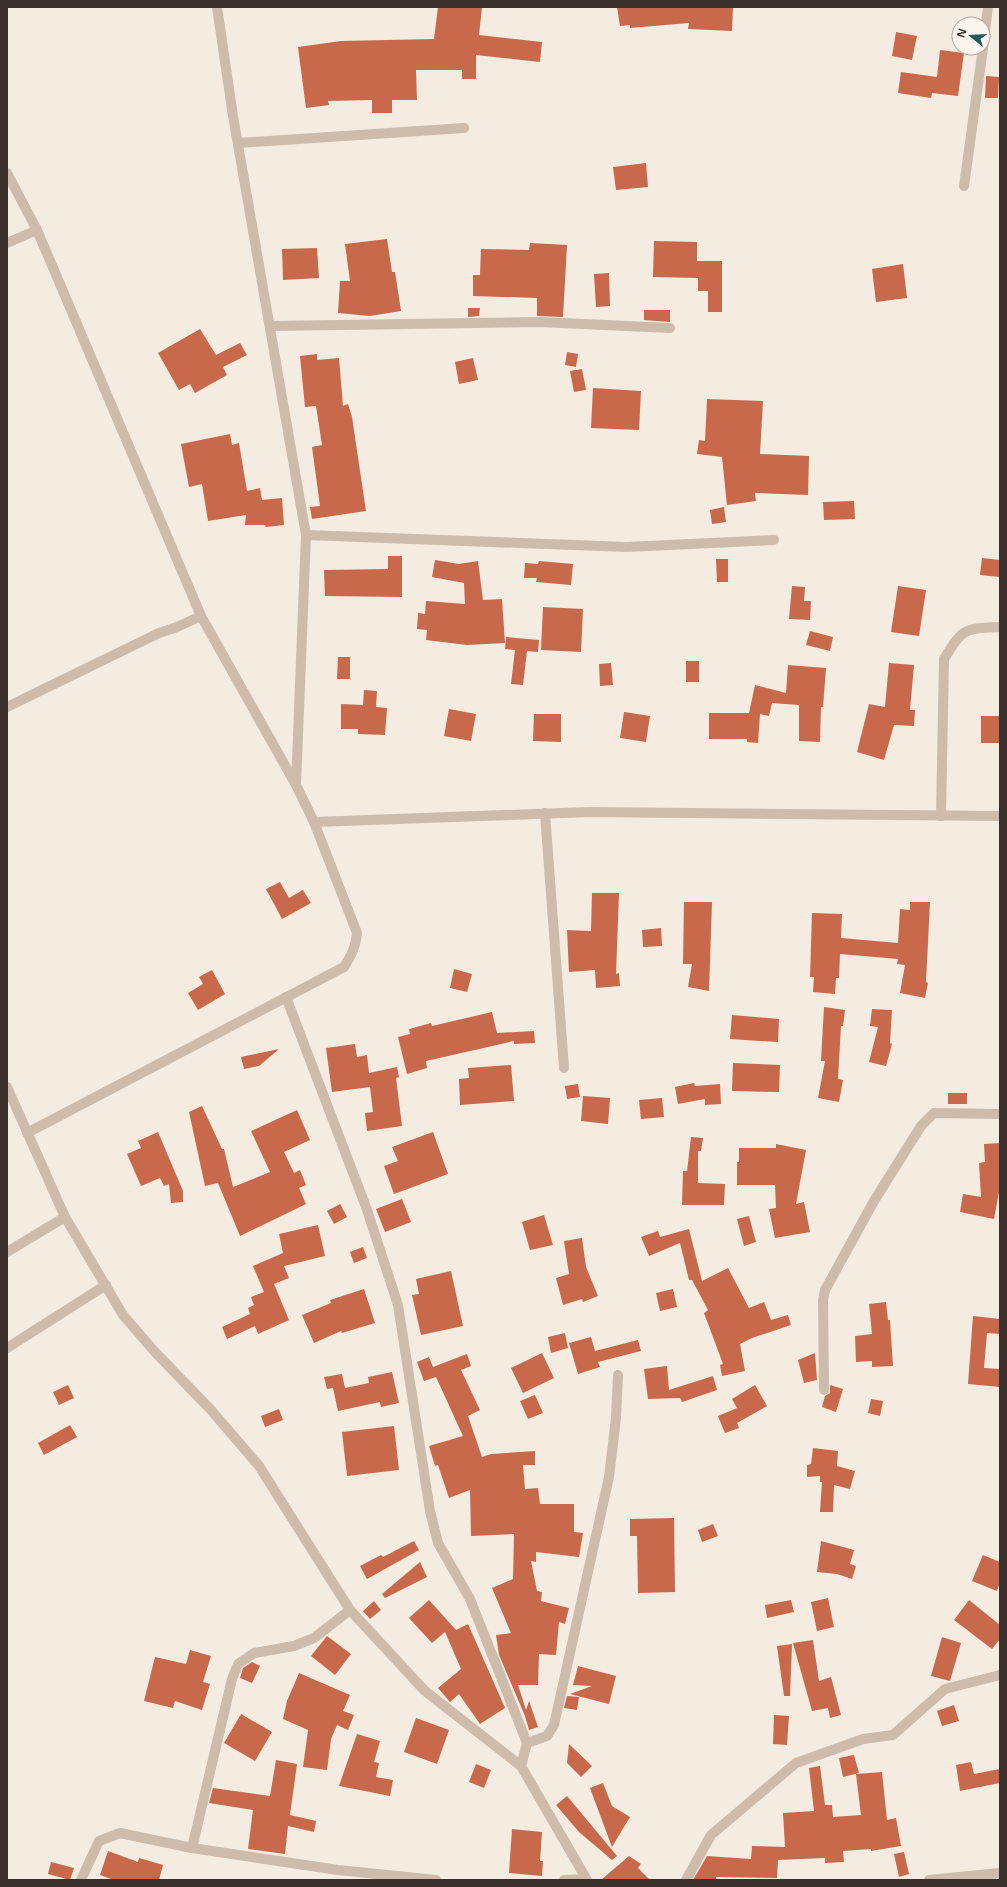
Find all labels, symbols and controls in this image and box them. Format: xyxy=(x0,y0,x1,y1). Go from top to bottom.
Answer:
north arrow xyxy=(951,16,991,56)
text: N xyxy=(952,26,970,39)

